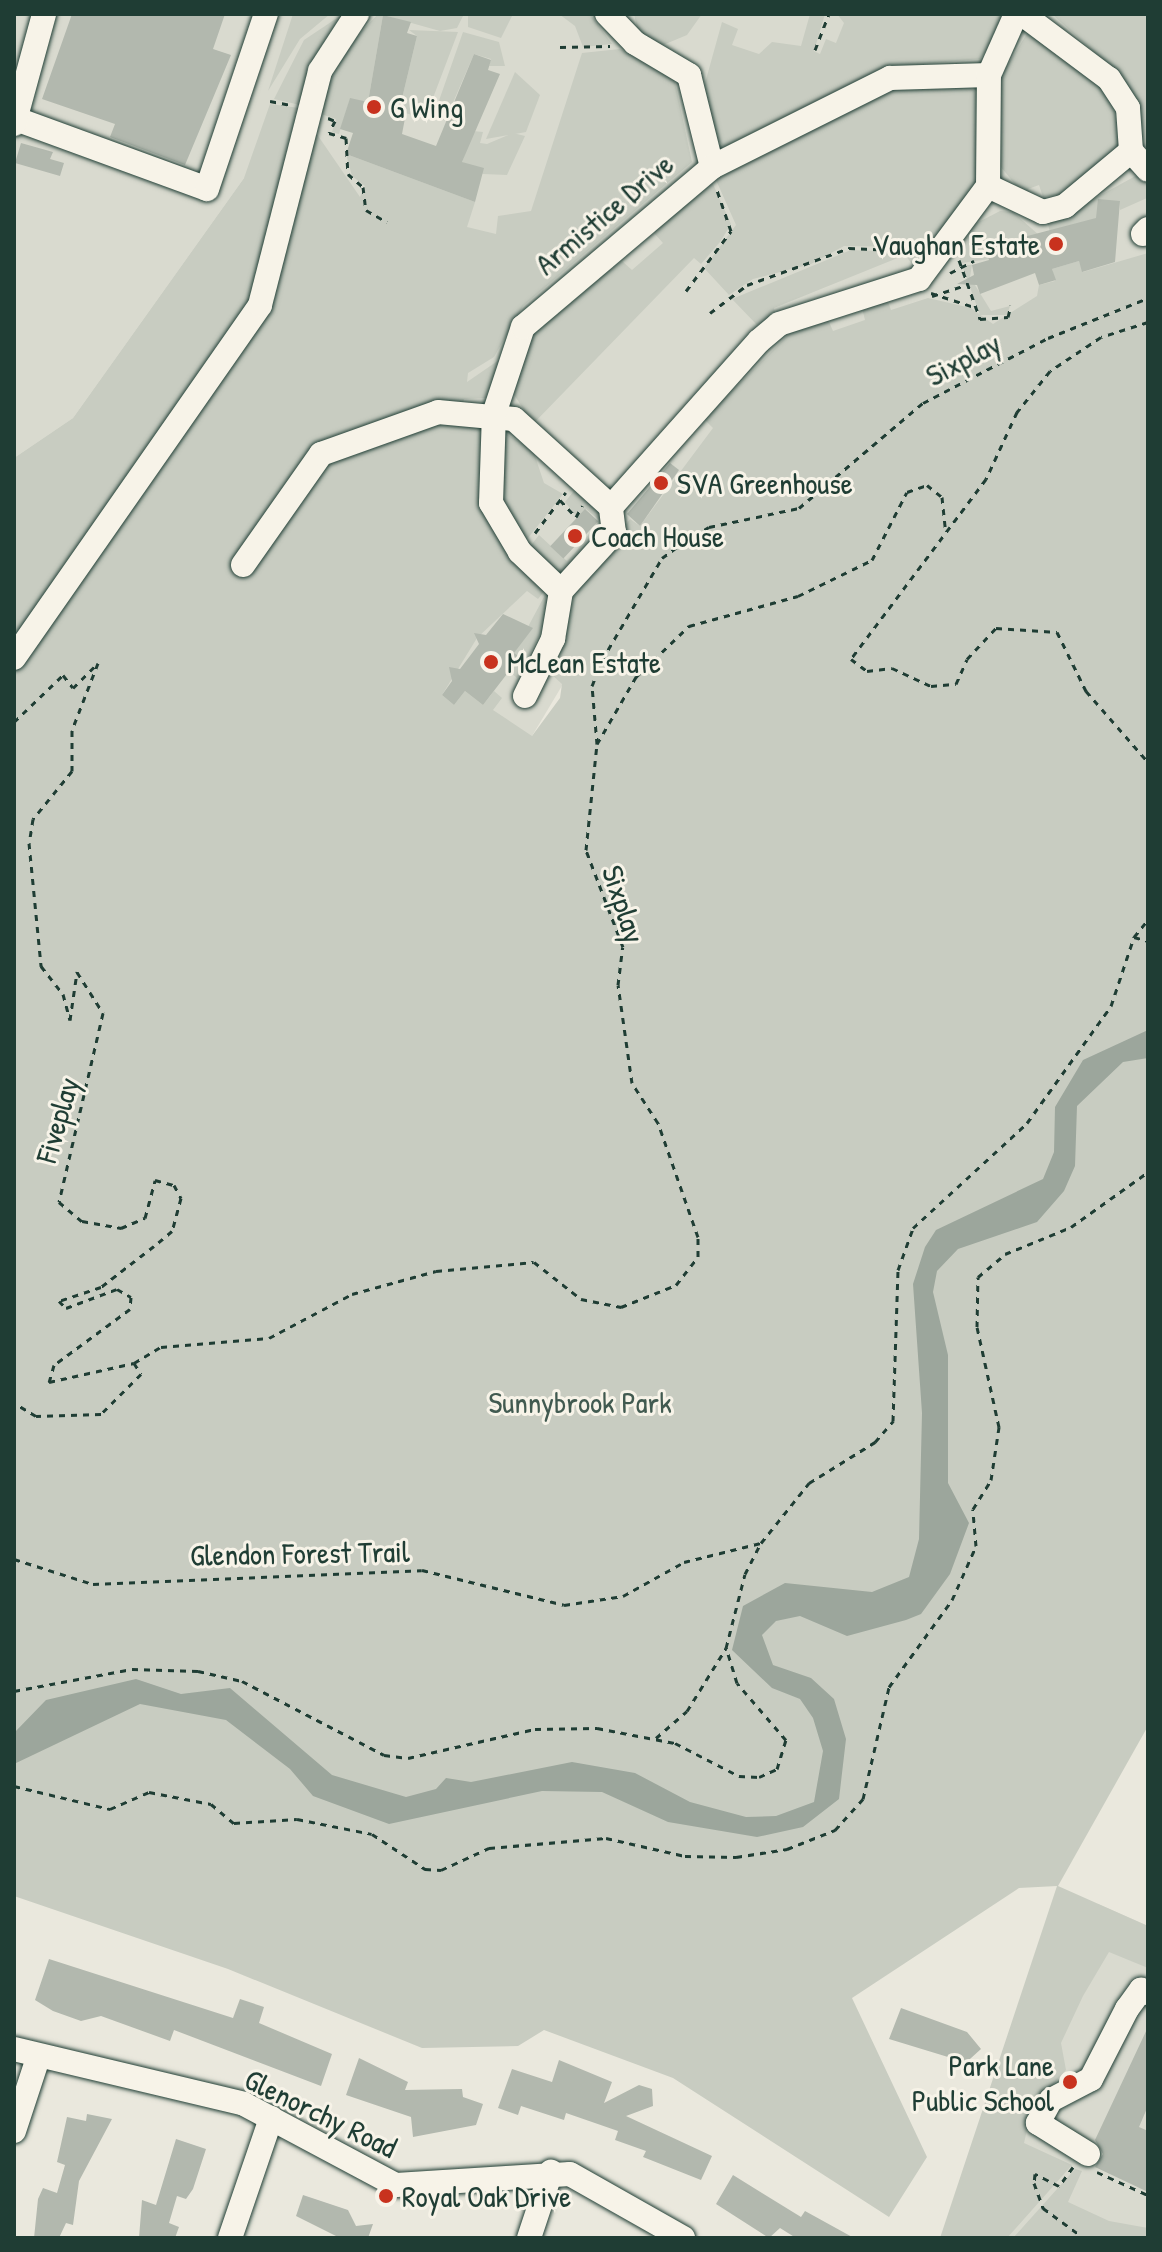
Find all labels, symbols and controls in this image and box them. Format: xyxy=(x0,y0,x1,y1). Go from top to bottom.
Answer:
place label: G Wing xyxy=(390,89,463,125)
marker: G Wing xyxy=(365,98,383,116)
street label: Armistice Drive xyxy=(528,146,680,282)
place label: Vaughan Estate xyxy=(872,226,1040,262)
marker: Vaughan Estate xyxy=(1047,235,1065,253)
street label: Sixplay xyxy=(920,325,1006,393)
place label: SVA Greenhouse xyxy=(677,465,853,501)
marker: SVA Greenhouse xyxy=(652,474,670,492)
place label: Coach House xyxy=(591,518,724,554)
marker: Coach House xyxy=(566,527,584,545)
place label: McLean Estate xyxy=(507,644,661,680)
marker: McLean Estate xyxy=(482,653,500,671)
street label: Sixplay xyxy=(595,861,653,947)
street label: Fiveplay xyxy=(28,1073,86,1167)
park label: Sunnybrook Park xyxy=(488,1384,672,1420)
street label: Glendon Forest Trail xyxy=(190,1533,410,1573)
place label: Park Lane Public School xyxy=(912,2047,1054,2118)
street label: Glenorchy Road xyxy=(239,2061,403,2165)
marker: Park Lane Public School xyxy=(1061,2073,1079,2091)
place label: Royal Oak Drive xyxy=(402,2178,571,2214)
marker: Royal Oak Drive xyxy=(377,2187,395,2205)

